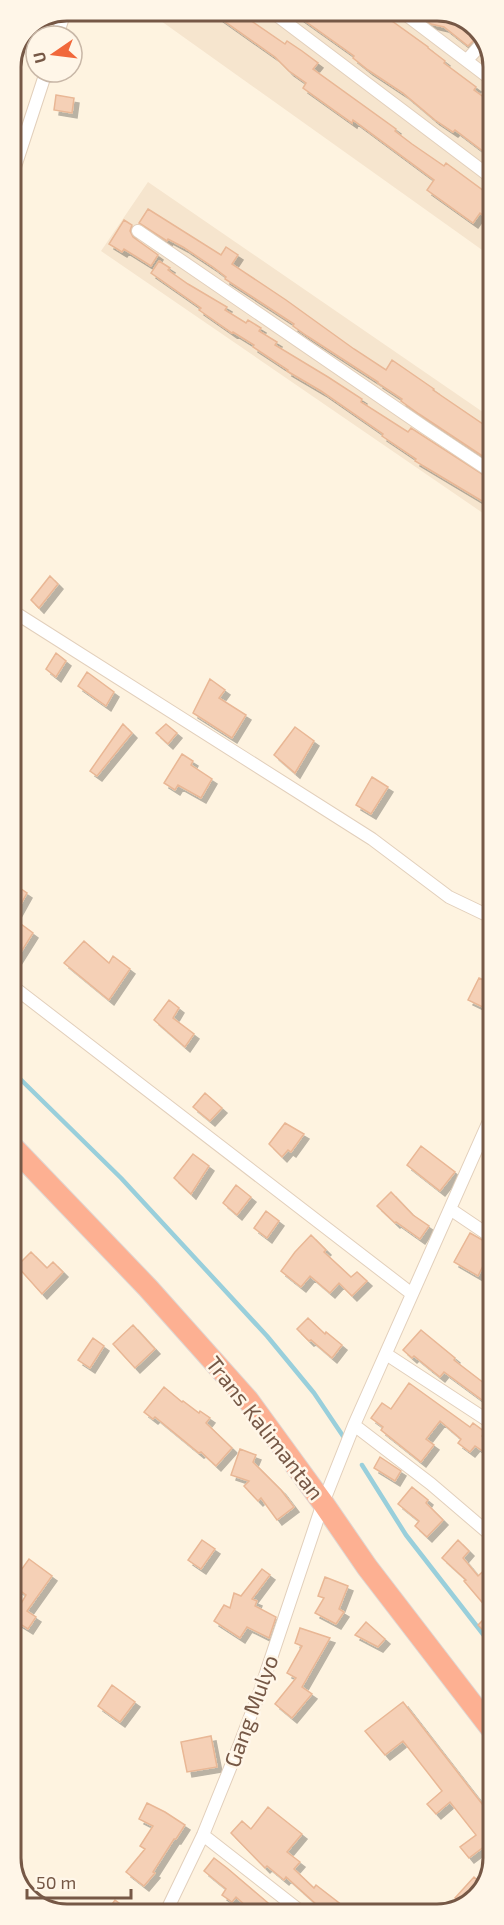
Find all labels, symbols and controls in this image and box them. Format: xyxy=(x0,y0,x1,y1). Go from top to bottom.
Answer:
north arrow xyxy=(24,24,84,84)
text: U xyxy=(28,50,50,65)
street label: Trans Kalimantan xyxy=(202,1350,330,1504)
street label: Gang Mulyo xyxy=(218,1651,282,1770)
scale bar xyxy=(27,1862,130,1900)
text: 50 m xyxy=(36,1871,76,1893)

